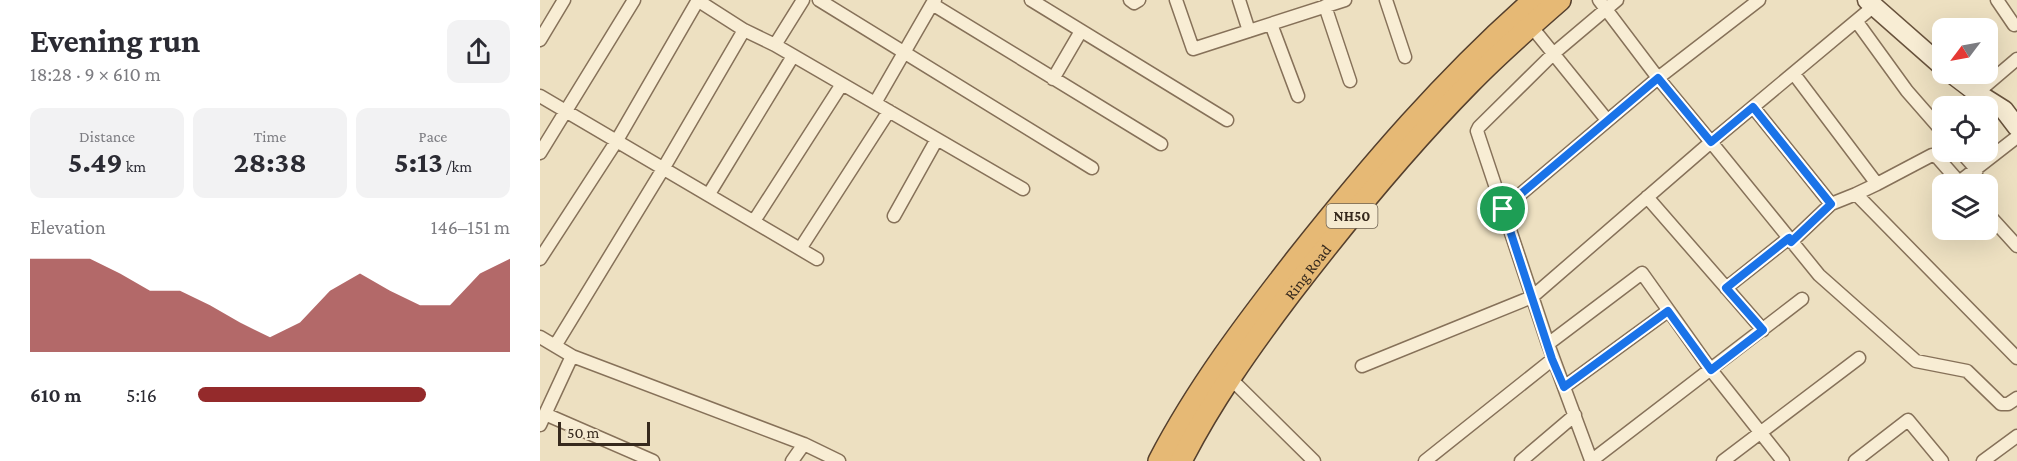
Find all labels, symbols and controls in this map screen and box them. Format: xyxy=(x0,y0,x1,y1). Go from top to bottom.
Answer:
north arrow xyxy=(1932,18,1998,84)
map controls xyxy=(1932,18,1998,240)
button: share xyxy=(447,20,510,83)
text: Evening run xyxy=(30,22,200,59)
text: 18:28 · 9 × 610 m xyxy=(30,63,161,85)
button: locate xyxy=(1932,96,1998,162)
text: Distance xyxy=(79,128,135,145)
text: Time xyxy=(254,128,286,145)
text: Pace xyxy=(419,128,447,145)
text: 5.49 xyxy=(68,145,123,178)
text: 28:38 xyxy=(233,145,307,178)
text: 5:13 xyxy=(394,145,443,178)
text: km xyxy=(123,158,146,175)
text: /km xyxy=(443,158,472,175)
button: layers xyxy=(1932,174,1998,240)
pin xyxy=(1477,183,1528,234)
icon: arrive xyxy=(1486,192,1519,225)
road number: NH50 xyxy=(1326,204,1378,228)
text: Elevation xyxy=(30,216,106,238)
text: 146–151 m xyxy=(431,216,510,238)
street label: Ring Road xyxy=(1281,240,1334,302)
text: 610 m xyxy=(30,384,81,406)
text: 5:16 xyxy=(126,384,157,406)
scale bar xyxy=(558,419,650,446)
text: 50 m xyxy=(567,424,599,441)

